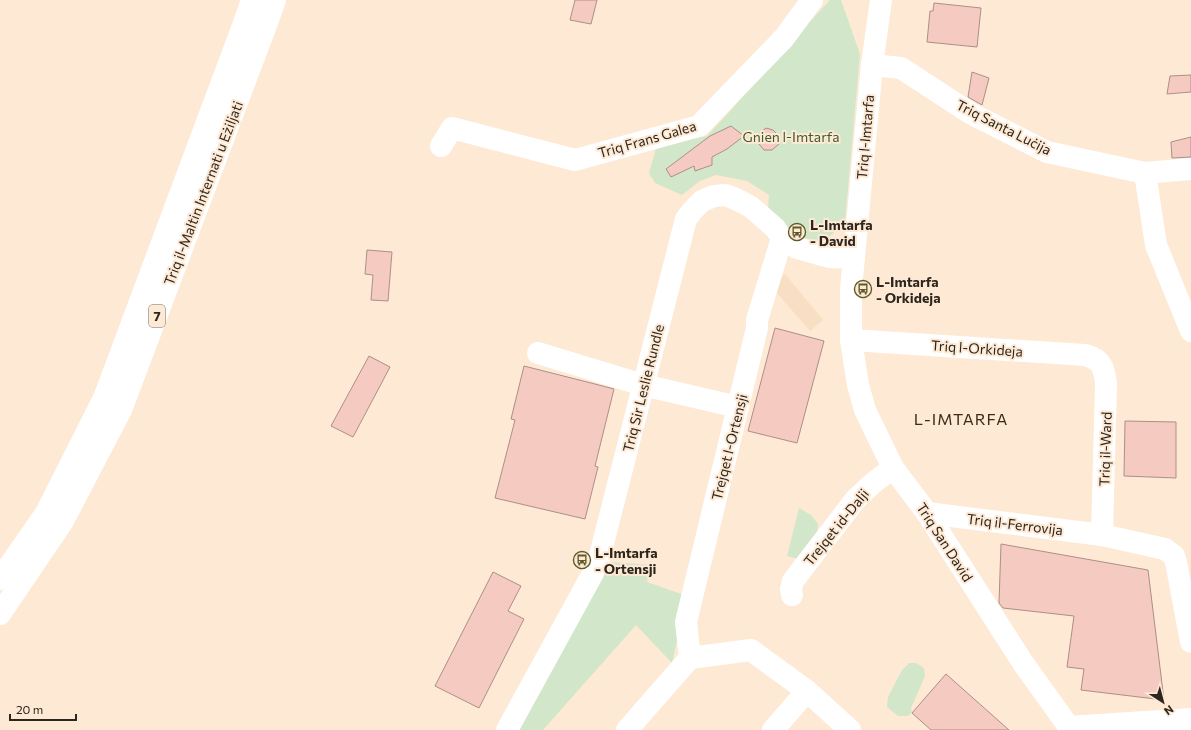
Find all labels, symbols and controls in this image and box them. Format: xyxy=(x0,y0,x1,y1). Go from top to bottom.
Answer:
street label: Triq l-Imtarfa xyxy=(853,94,877,180)
street label: Triq Santa Luċija xyxy=(954,96,1054,158)
street label: Triq il-Maltin Internati u Eżiljati xyxy=(160,98,246,288)
street label: Triq Frans Galea xyxy=(596,117,698,161)
park label: Gnien l-Imtarfa xyxy=(743,128,839,145)
place label: L-Imtarfa - David xyxy=(810,216,873,249)
bus stop icon: L-Imtarfa - David xyxy=(787,222,807,242)
place label: L-Imtarfa - Orkideja xyxy=(876,273,941,306)
bus stop icon: L-Imtarfa - Orkideja xyxy=(853,279,873,299)
road number: 7 xyxy=(149,305,165,327)
street label: Triq Sir Leslie Rundle xyxy=(619,322,667,454)
street label: Triq l-Orkideja xyxy=(931,336,1023,360)
street label: Trejqet l-Ortensji xyxy=(708,392,750,502)
district label: L-IMTARFA xyxy=(914,409,1008,428)
street label: Triq il-Ward xyxy=(1095,411,1115,487)
street label: Trejqet id-Dalji xyxy=(800,485,872,569)
street label: Triq San David xyxy=(913,499,977,585)
street label: Triq il-Ferrovija xyxy=(966,510,1064,538)
place label: L-Imtarfa - Ortensji xyxy=(595,544,658,577)
bus stop icon: L-Imtarfa - Ortensji xyxy=(572,550,592,570)
north arrow xyxy=(1143,682,1183,722)
scale bar xyxy=(10,696,76,722)
text: 20 m xyxy=(16,702,43,716)
text: N xyxy=(1162,703,1176,718)

